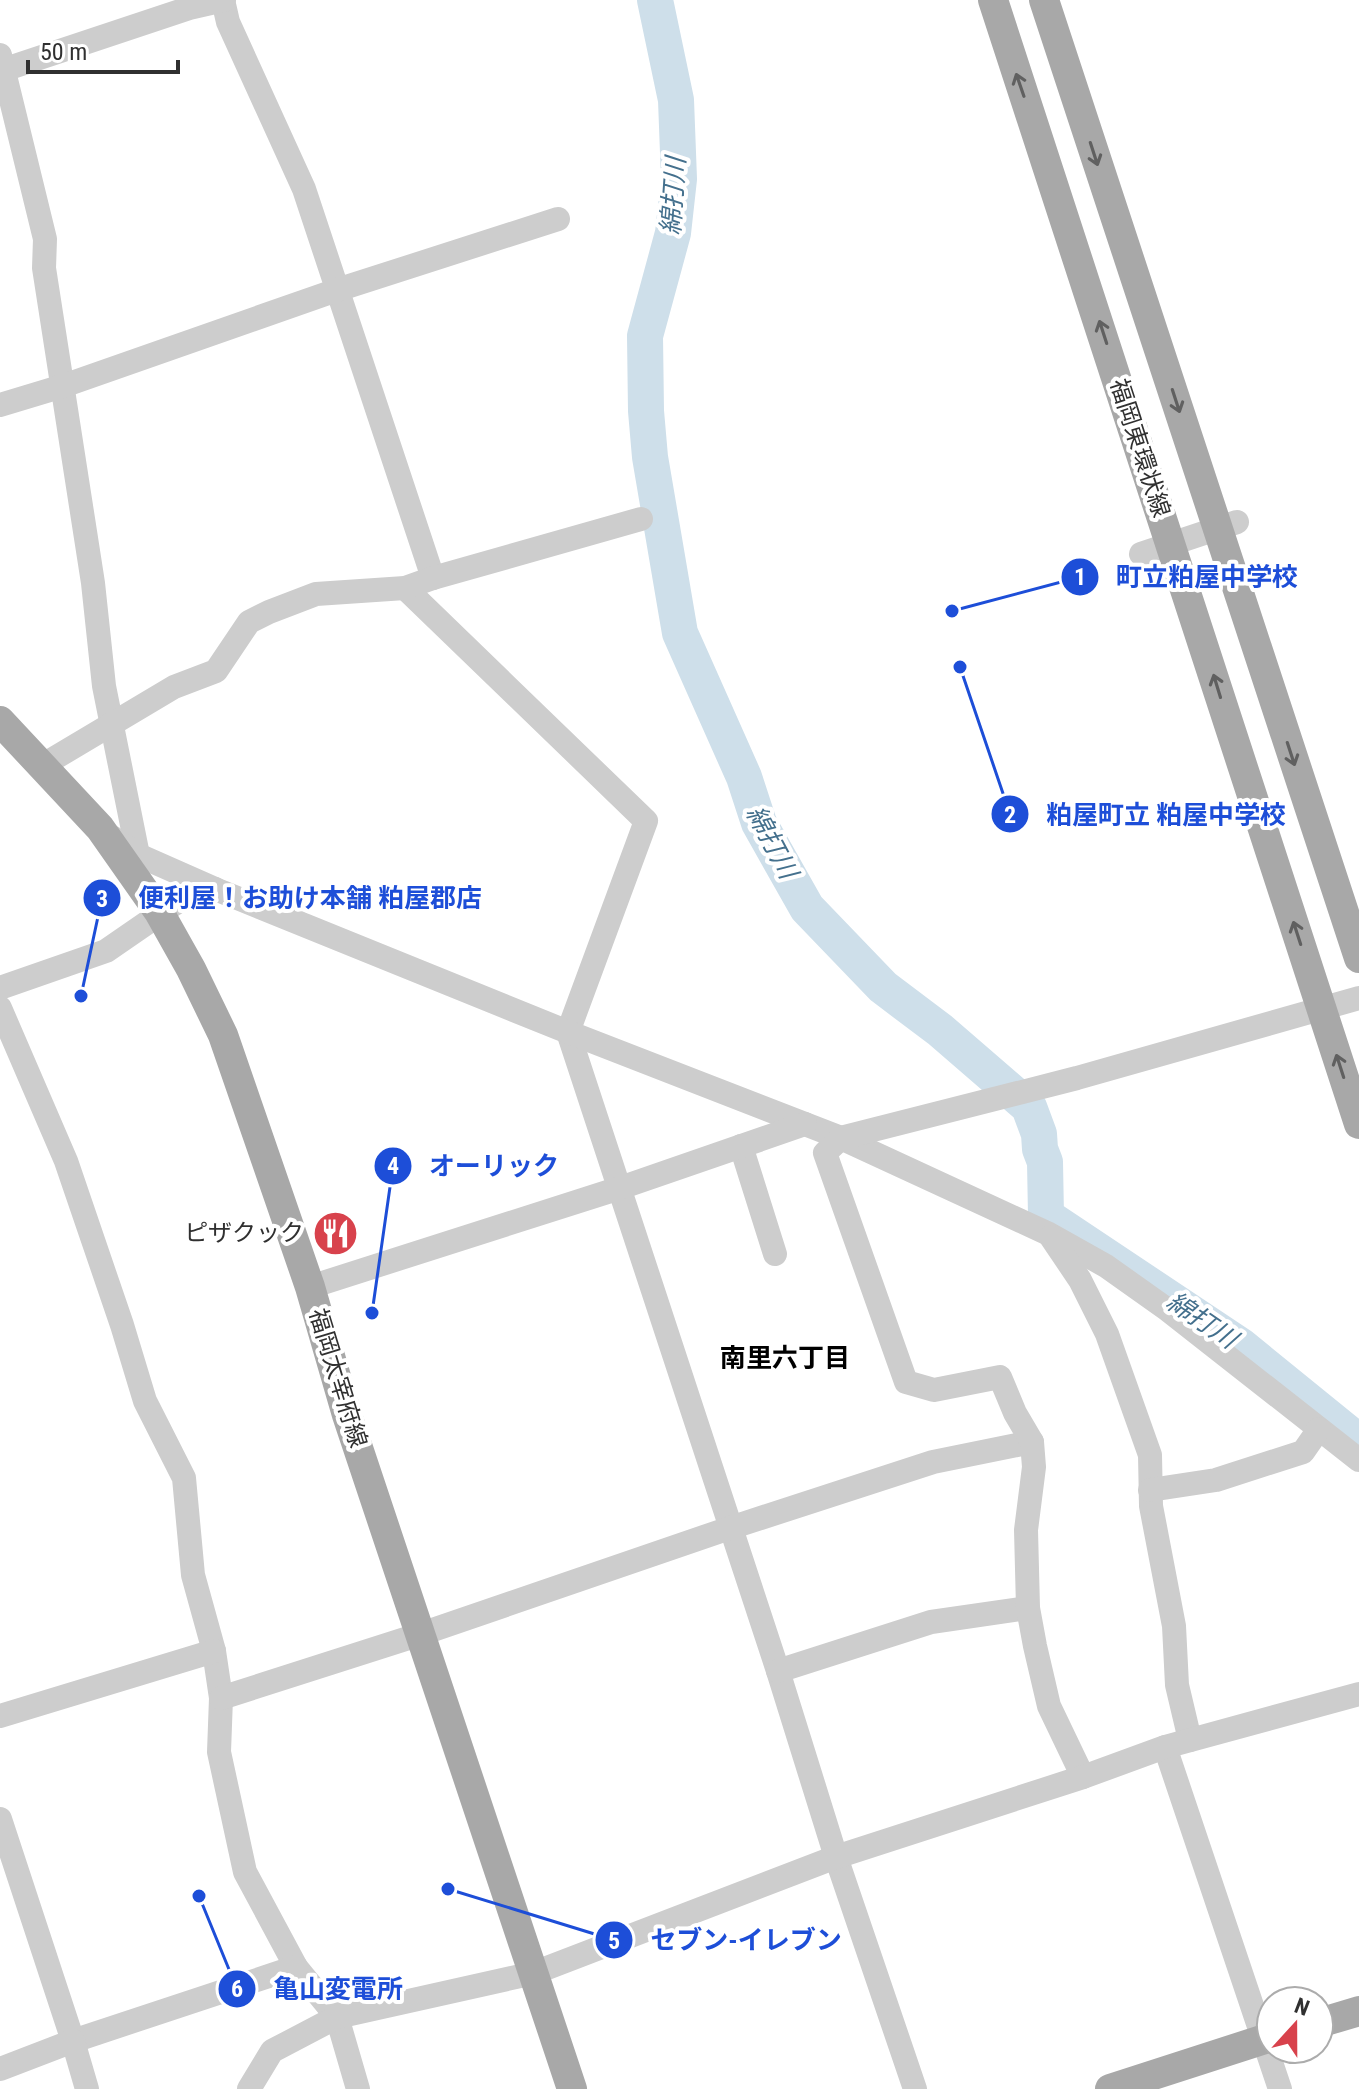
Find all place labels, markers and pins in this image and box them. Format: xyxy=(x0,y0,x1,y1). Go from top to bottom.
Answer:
callout: 町立粕屋中学校 xyxy=(1060,552,1314,602)
callout: 粕屋町立 粕屋中学校 xyxy=(990,789,1302,839)
callout: 便利屋！お助け本舗 粕屋郡店 xyxy=(82,873,498,923)
callout: オーリック xyxy=(373,1141,575,1191)
restaurant icon: ピザクック xyxy=(311,1209,359,1257)
place label: ピザクック xyxy=(184,1219,304,1247)
callout: セブン-イレブン xyxy=(594,1915,857,1965)
callout: 亀山変電所 xyxy=(217,1964,419,2014)

